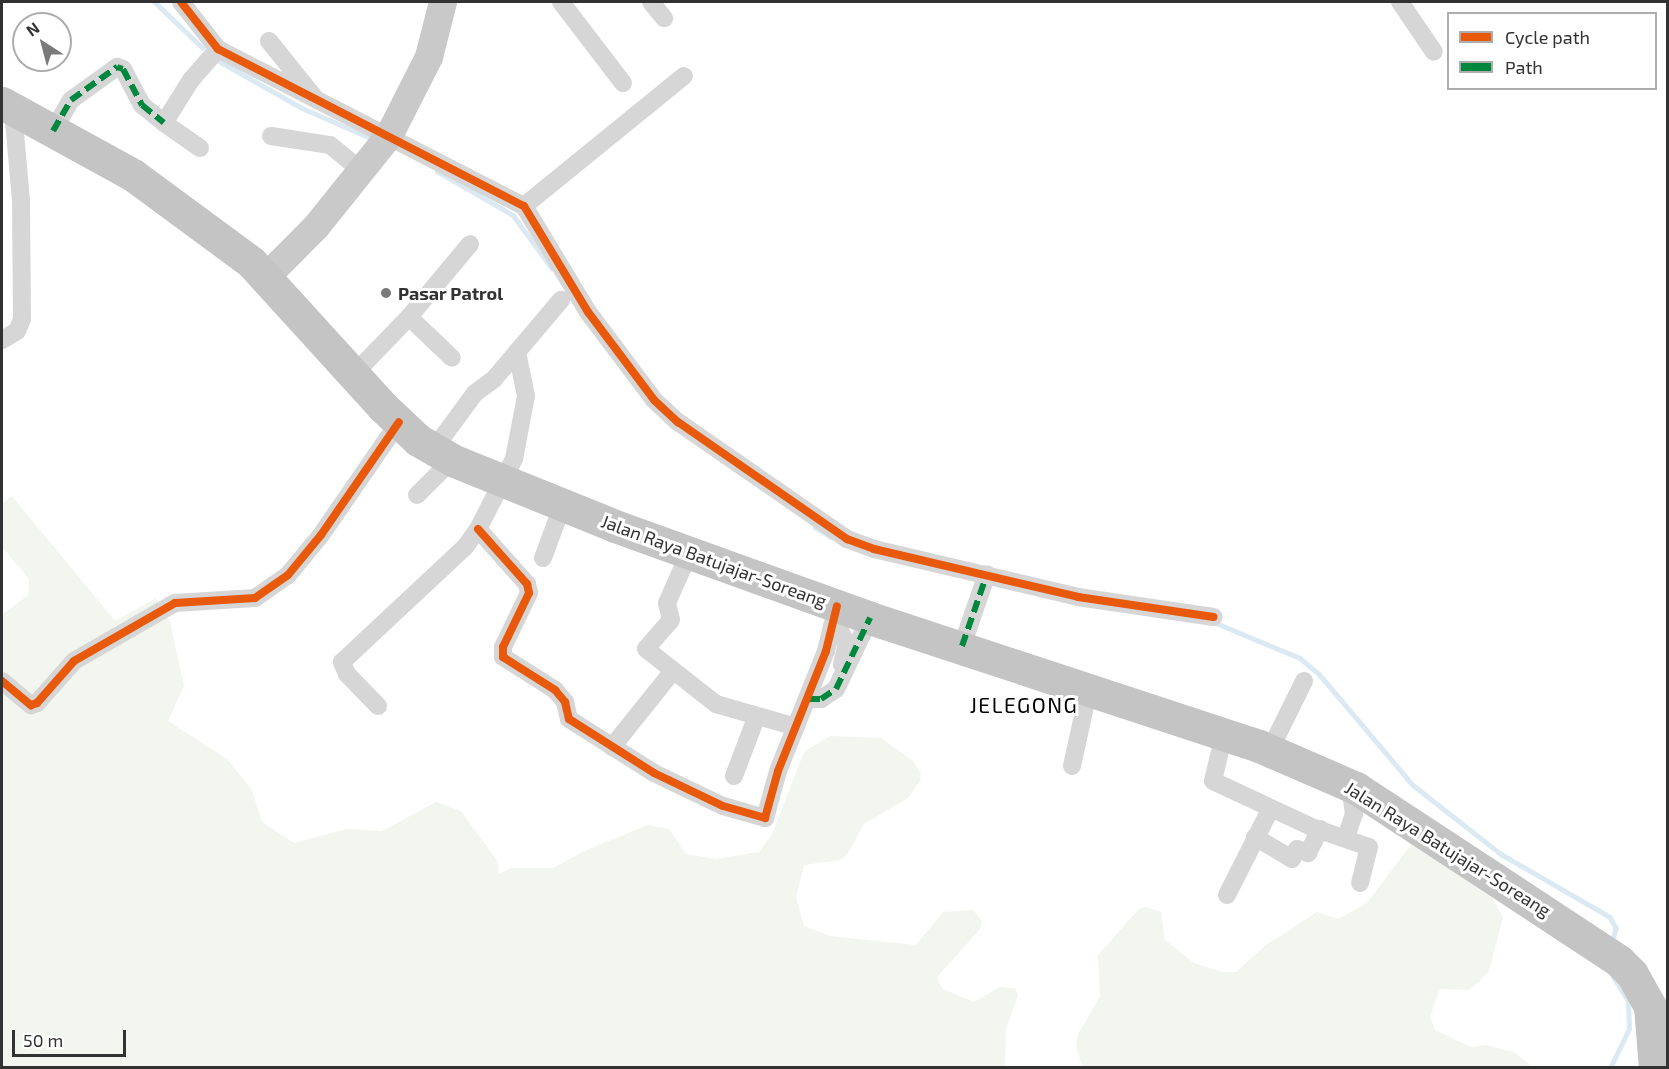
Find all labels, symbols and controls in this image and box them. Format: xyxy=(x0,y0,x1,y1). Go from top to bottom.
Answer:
north arrow xyxy=(12,12,72,72)
legend xyxy=(1447,12,1657,90)
text: N xyxy=(22,18,43,40)
text: Cycle path xyxy=(1505,26,1590,48)
text: Path xyxy=(1505,56,1543,78)
place label: Pasar Patrol xyxy=(398,282,503,304)
marker: Pasar Patrol xyxy=(379,286,393,300)
street label: Jalan Raya Batujajar-Soreang xyxy=(598,510,830,612)
district label: JELEGONG xyxy=(970,692,1078,718)
street label: Jalan Raya Batujajar-Soreang xyxy=(1341,777,1555,921)
scale bar xyxy=(15,1018,129,1056)
text: 50 m xyxy=(23,1029,63,1051)

